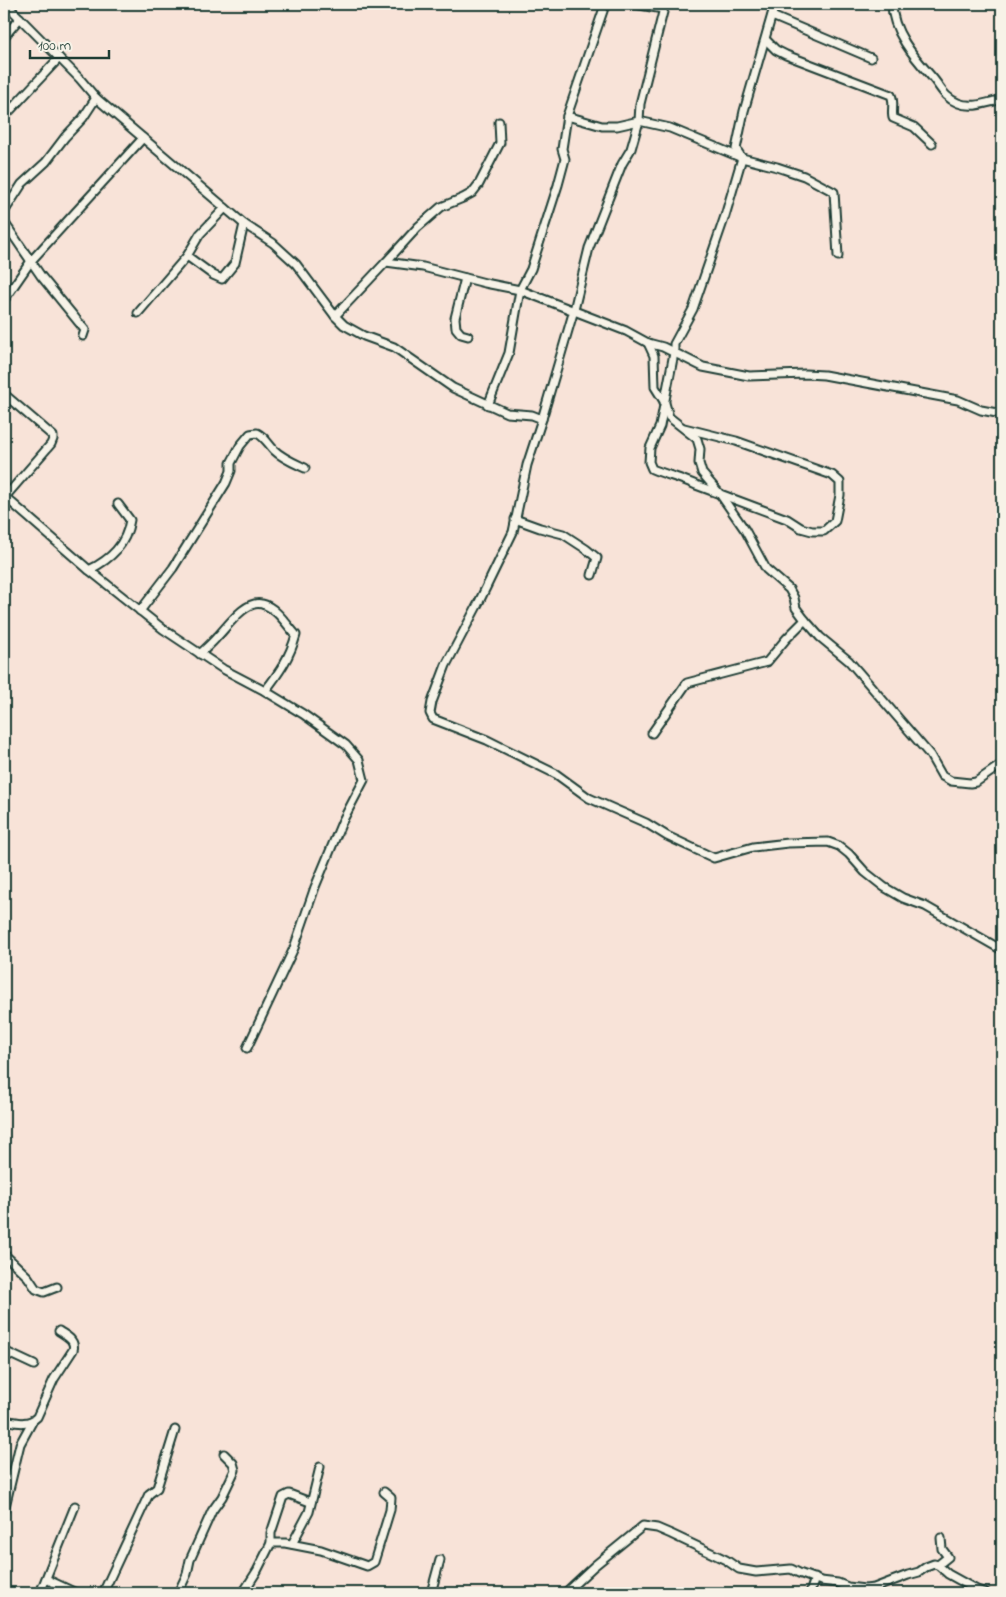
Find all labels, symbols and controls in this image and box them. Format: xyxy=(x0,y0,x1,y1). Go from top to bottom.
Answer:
scale bar xyxy=(30,28,109,60)
text: 100 m xyxy=(38,35,71,57)

